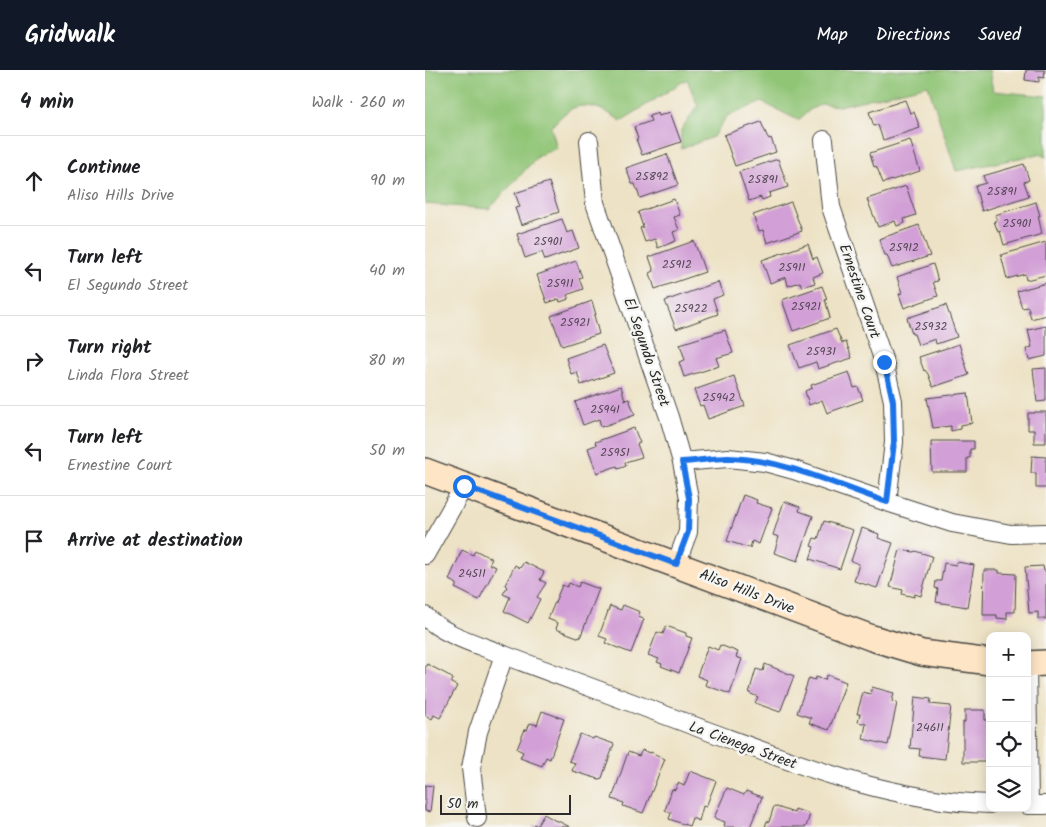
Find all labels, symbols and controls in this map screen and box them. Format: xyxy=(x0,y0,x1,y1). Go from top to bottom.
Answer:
text: Gridwalk xyxy=(25,16,115,55)
text: Map xyxy=(816,21,848,50)
text: Directions xyxy=(876,21,950,50)
text: Saved xyxy=(978,21,1021,50)
text: 4 min xyxy=(20,86,74,119)
text: Walk · 260 m xyxy=(312,90,405,115)
text: Continue xyxy=(67,153,140,183)
icon: ahead xyxy=(20,167,48,195)
house number: 25892 xyxy=(635,167,669,186)
text: 90 m xyxy=(370,168,405,193)
house number: 25891 xyxy=(748,170,778,189)
house number: 25891 xyxy=(987,182,1017,201)
text: Aliso Hills Drive xyxy=(67,183,174,208)
house number: 25901 xyxy=(1002,214,1032,233)
house number: 25901 xyxy=(533,232,563,251)
house number: 25912 xyxy=(889,238,919,257)
street label: Ernestine Court xyxy=(832,241,887,342)
text: Turn left xyxy=(67,243,142,273)
house number: 25912 xyxy=(662,255,692,274)
icon: left xyxy=(20,257,48,285)
text: 40 m xyxy=(369,258,405,283)
house number: 25911 xyxy=(779,258,806,277)
text: El Segundo Street xyxy=(67,273,188,298)
house number: 25911 xyxy=(547,274,574,293)
street label: El Segundo Street xyxy=(616,295,676,410)
house number: 25921 xyxy=(791,297,821,316)
house number: 25922 xyxy=(674,299,708,318)
house number: 25921 xyxy=(560,313,590,332)
house number: 25932 xyxy=(914,317,948,336)
text: Turn right xyxy=(67,333,152,363)
house number: 25931 xyxy=(806,342,836,361)
icon: right xyxy=(20,347,48,375)
text: 80 m xyxy=(368,348,405,373)
route end xyxy=(873,351,896,374)
text: Linda Flora Street xyxy=(67,363,189,388)
house number: 25942 xyxy=(703,388,735,407)
house number: 25941 xyxy=(590,400,620,419)
text: Turn left xyxy=(67,423,142,453)
icon: left xyxy=(20,437,48,465)
text: 50 m xyxy=(369,438,405,463)
house number: 25951 xyxy=(600,443,630,462)
text: Ernestine Court xyxy=(67,453,172,478)
route start xyxy=(453,475,476,498)
text: Arrive at destination xyxy=(67,526,243,556)
icon: arrive xyxy=(20,527,48,555)
street label: Aliso Hills Drive xyxy=(696,563,798,621)
house number: 24511 xyxy=(458,564,486,583)
map controls xyxy=(986,632,1031,812)
button: + xyxy=(986,632,1031,677)
button: − xyxy=(986,677,1031,722)
street label: La Cienega Street xyxy=(685,715,800,777)
house number: 24611 xyxy=(916,718,944,737)
button: locate xyxy=(986,722,1031,767)
button: layers xyxy=(986,767,1031,812)
scale bar xyxy=(440,792,571,815)
text: 50 m xyxy=(447,793,478,815)

